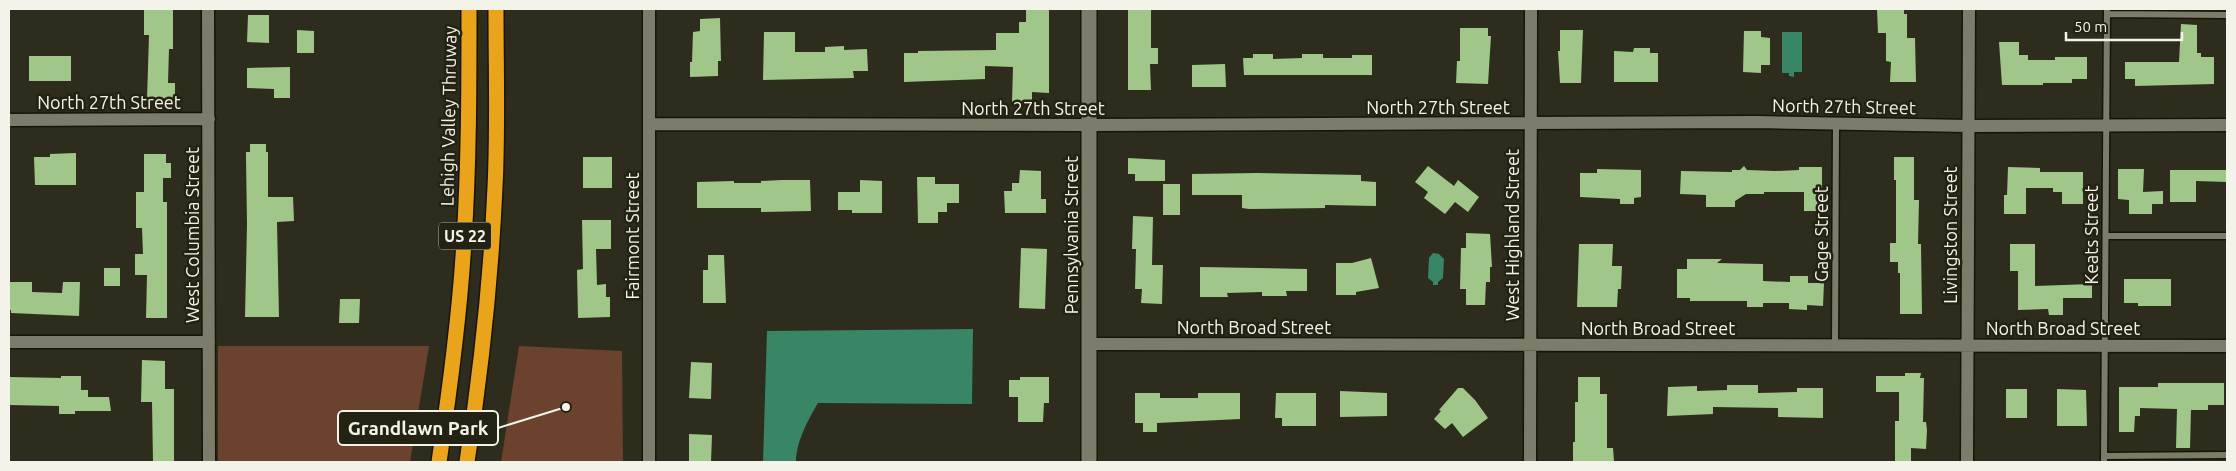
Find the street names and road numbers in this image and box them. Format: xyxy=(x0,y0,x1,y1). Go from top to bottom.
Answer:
street label: Lehigh Valley Thruway xyxy=(436,25,460,206)
street label: North 27th Street xyxy=(37,92,181,112)
street label: North 27th Street xyxy=(1772,95,1916,117)
street label: North 27th Street xyxy=(1366,97,1510,117)
street label: North 27th Street xyxy=(961,98,1105,118)
street label: West Columbia Street xyxy=(182,147,202,323)
street label: West Highland Street xyxy=(1502,149,1522,321)
street label: Pennsylvania Street xyxy=(1061,156,1081,314)
street label: Livingston Street xyxy=(1940,166,1960,304)
street label: Fairmont Street xyxy=(622,172,642,300)
street label: Keats Street xyxy=(2081,185,2101,285)
street label: Gage Street xyxy=(1811,186,1831,282)
road number: US 22 xyxy=(439,222,491,250)
street label: North Broad Street xyxy=(1177,317,1331,337)
street label: North Broad Street xyxy=(1581,318,1735,338)
street label: North Broad Street xyxy=(1986,318,2140,338)

